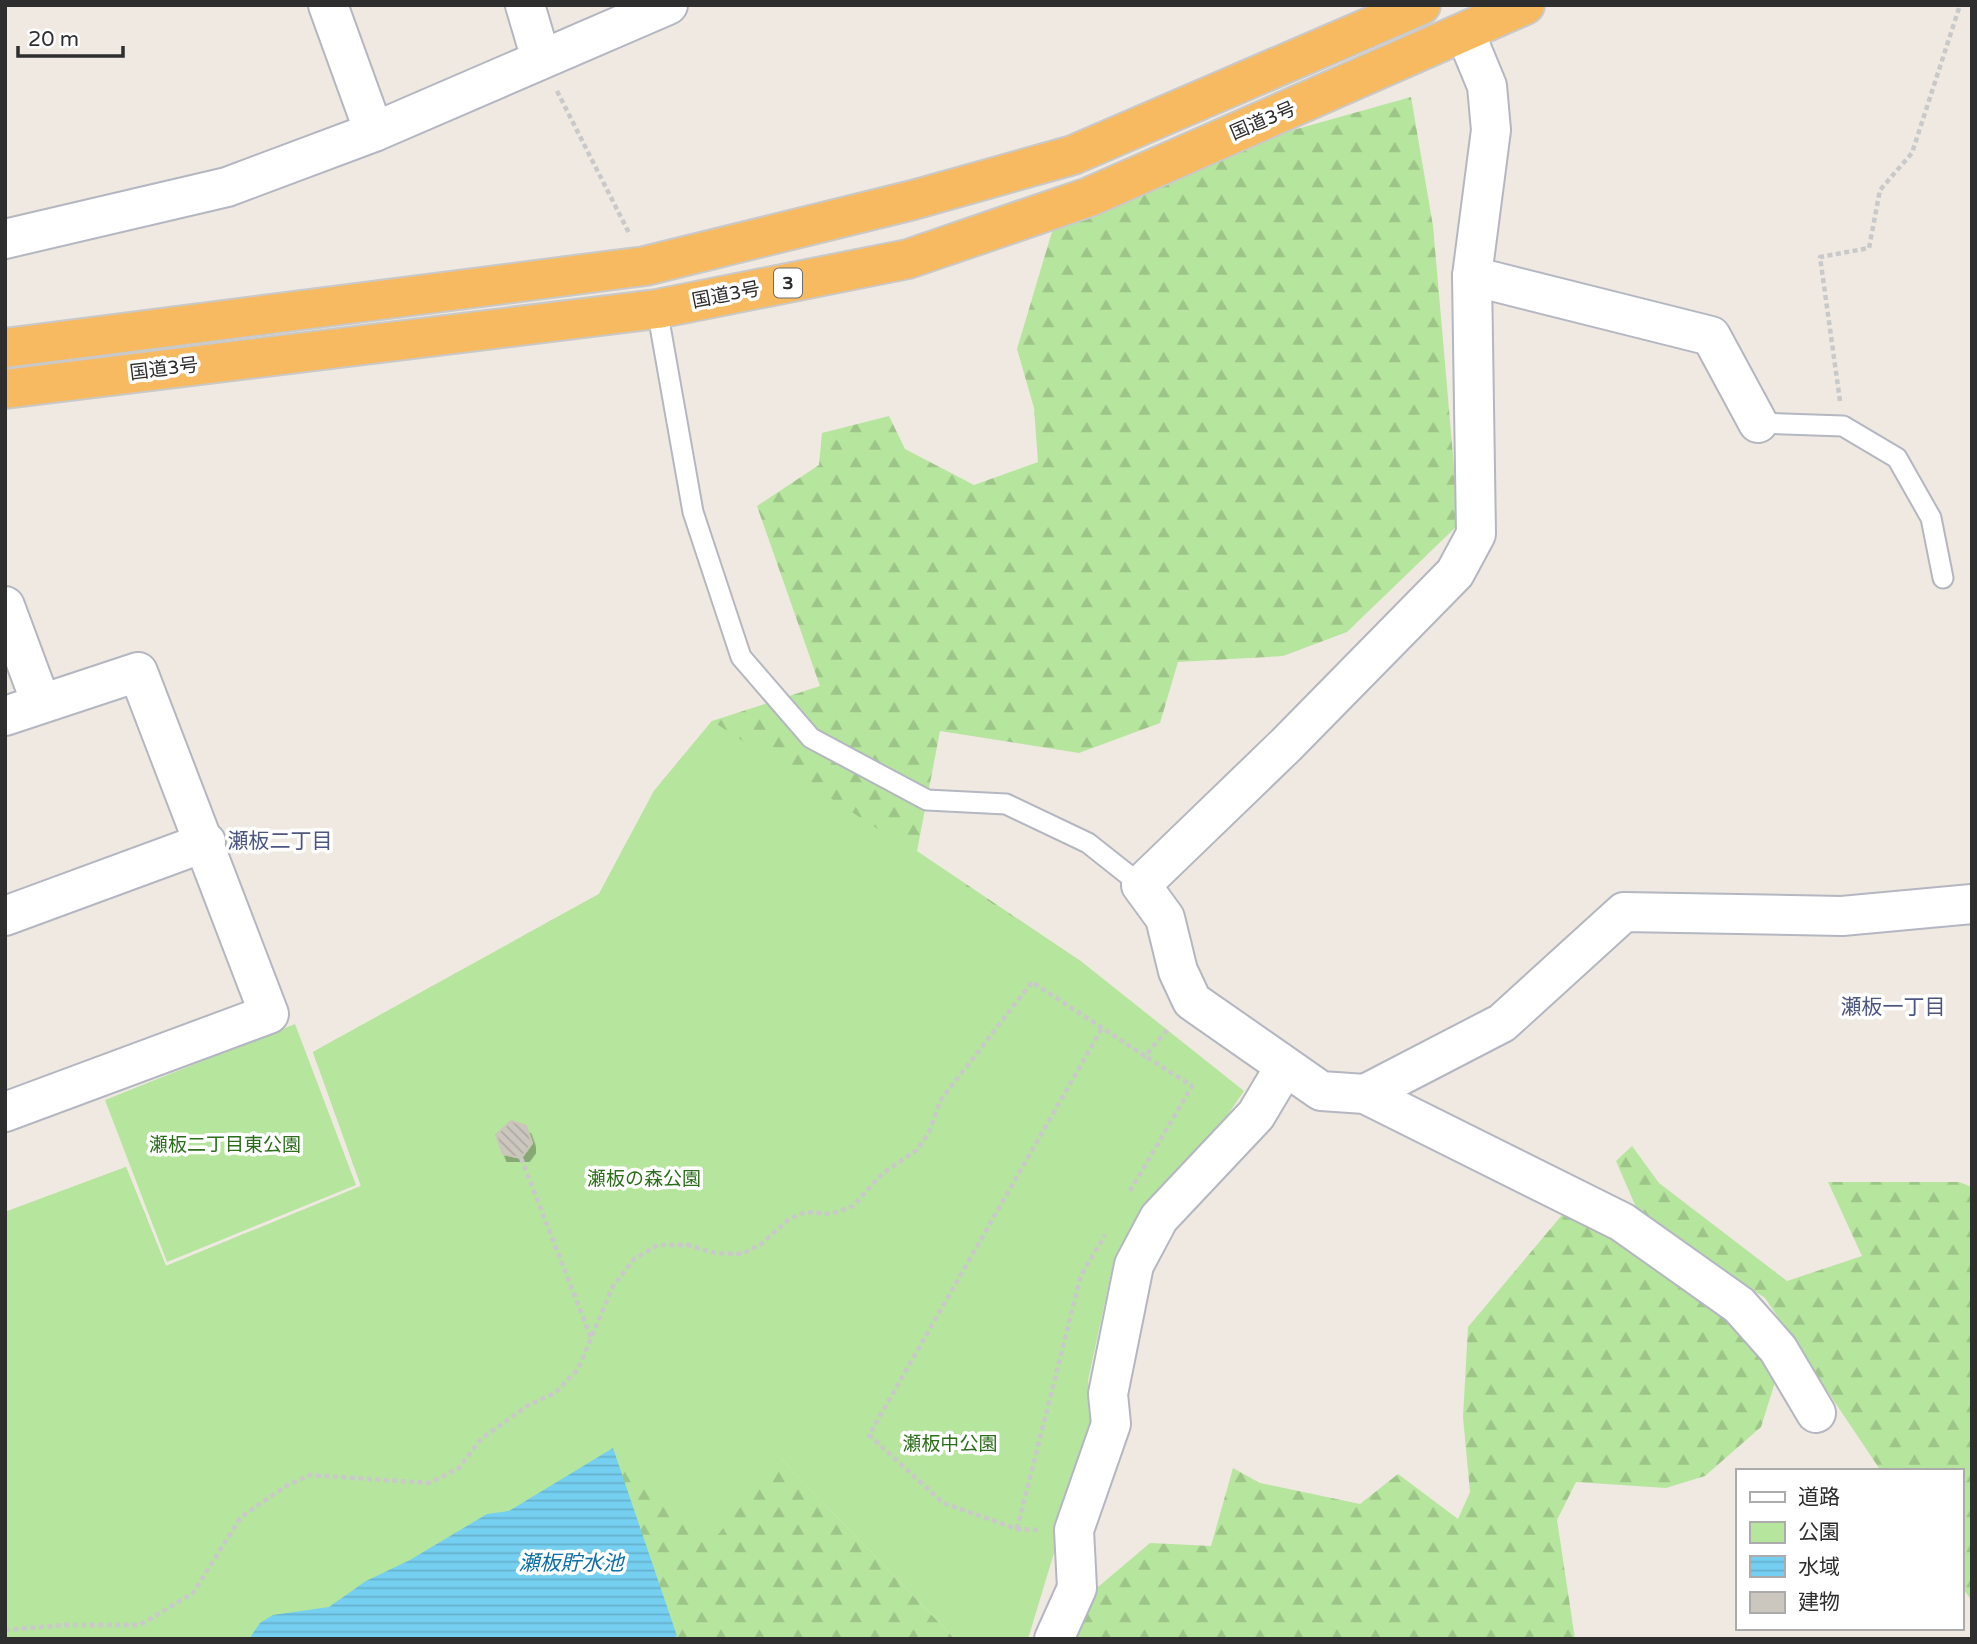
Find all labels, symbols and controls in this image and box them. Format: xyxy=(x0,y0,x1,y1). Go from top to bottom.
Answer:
scale bar xyxy=(18,14,122,58)
text: 20 m xyxy=(28,27,79,52)
street label: 国道3号 xyxy=(1227,97,1299,145)
road number: 3 xyxy=(774,268,802,298)
street label: 国道3号 xyxy=(690,278,762,312)
street label: 国道3号 xyxy=(128,354,200,384)
district label: 瀬板二丁目 xyxy=(228,829,333,854)
district label: 瀬板一丁目 xyxy=(1841,995,1946,1020)
park label: 瀬板二丁目東公園 xyxy=(149,1134,301,1156)
park label: 瀬板の森公園 xyxy=(587,1168,701,1190)
park label: 瀬板中公園 xyxy=(902,1433,998,1455)
legend xyxy=(1736,1469,1963,1630)
text: 道路 xyxy=(1798,1485,1840,1510)
text: 公園 xyxy=(1798,1520,1840,1545)
water label: 瀬板貯水池 xyxy=(519,1551,625,1576)
text: 水域 xyxy=(1798,1555,1840,1580)
text: 建物 xyxy=(1798,1590,1840,1615)

